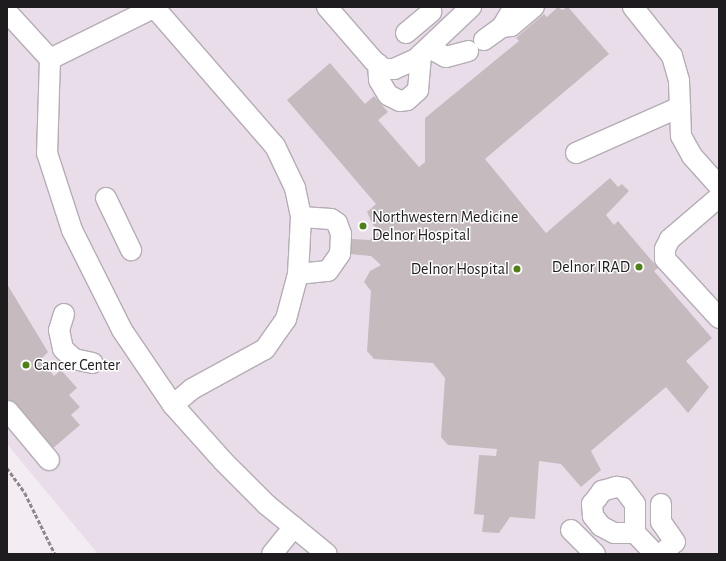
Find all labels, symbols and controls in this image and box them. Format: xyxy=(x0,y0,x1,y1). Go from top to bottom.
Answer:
place label: Northwestern Medicine Delnor Hospital xyxy=(372,207,518,245)
marker: Northwestern Medicine Delnor Hospital xyxy=(357,220,369,232)
place label: Delnor IRAD xyxy=(552,257,630,277)
place label: Delnor Hospital xyxy=(411,259,509,279)
marker: Delnor IRAD xyxy=(633,261,645,273)
marker: Delnor Hospital xyxy=(512,264,522,274)
place label: Cancer Center xyxy=(34,355,120,375)
marker: Cancer Center xyxy=(21,360,31,370)

